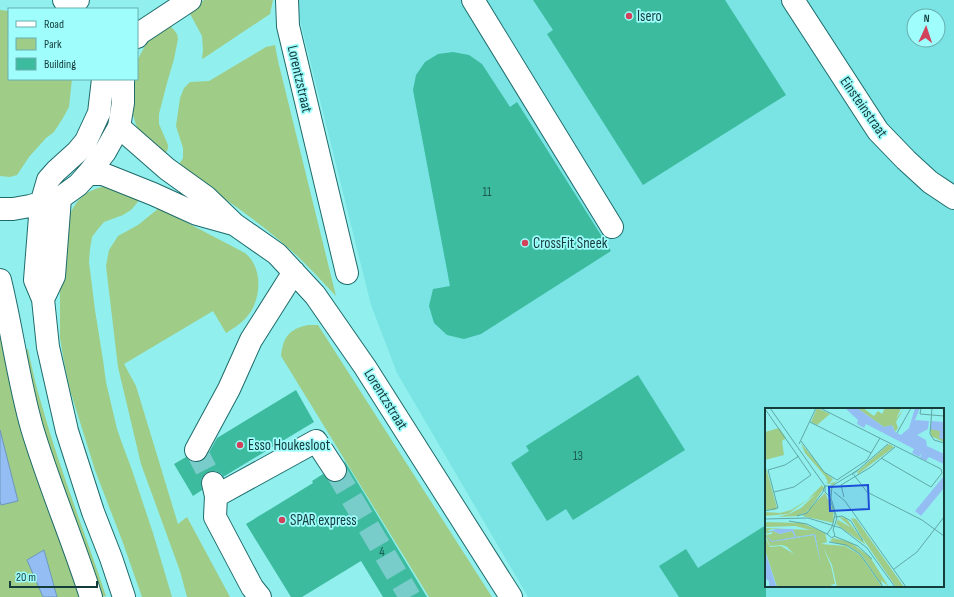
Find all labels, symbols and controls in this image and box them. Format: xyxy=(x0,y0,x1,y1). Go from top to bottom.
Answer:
place label: Isero xyxy=(637,7,662,26)
legend xyxy=(8,8,138,80)
north arrow xyxy=(906,8,946,48)
marker: Isero xyxy=(624,11,634,21)
text: N xyxy=(923,12,930,25)
text: Road xyxy=(44,17,64,32)
text: Park xyxy=(44,37,62,52)
street label: Lorentzstraat xyxy=(283,44,317,115)
text: Building xyxy=(44,57,76,72)
street label: Einsteinstraat xyxy=(836,73,892,142)
house number: 11 xyxy=(482,184,492,200)
place label: CrossFit Sneek xyxy=(533,234,608,253)
marker: CrossFit Sneek xyxy=(520,238,530,248)
street label: Lorentzstraat xyxy=(359,365,412,434)
inset map xyxy=(765,408,944,587)
place label: Esso Houkesloot xyxy=(248,436,331,455)
marker: Esso Houkesloot xyxy=(235,440,245,450)
house number: 13 xyxy=(573,448,583,464)
place label: SPAR express xyxy=(290,511,357,530)
marker: SPAR express xyxy=(277,515,287,525)
house number: 4 xyxy=(379,544,385,560)
scale bar xyxy=(10,563,97,589)
text: 20 m xyxy=(16,570,36,585)

